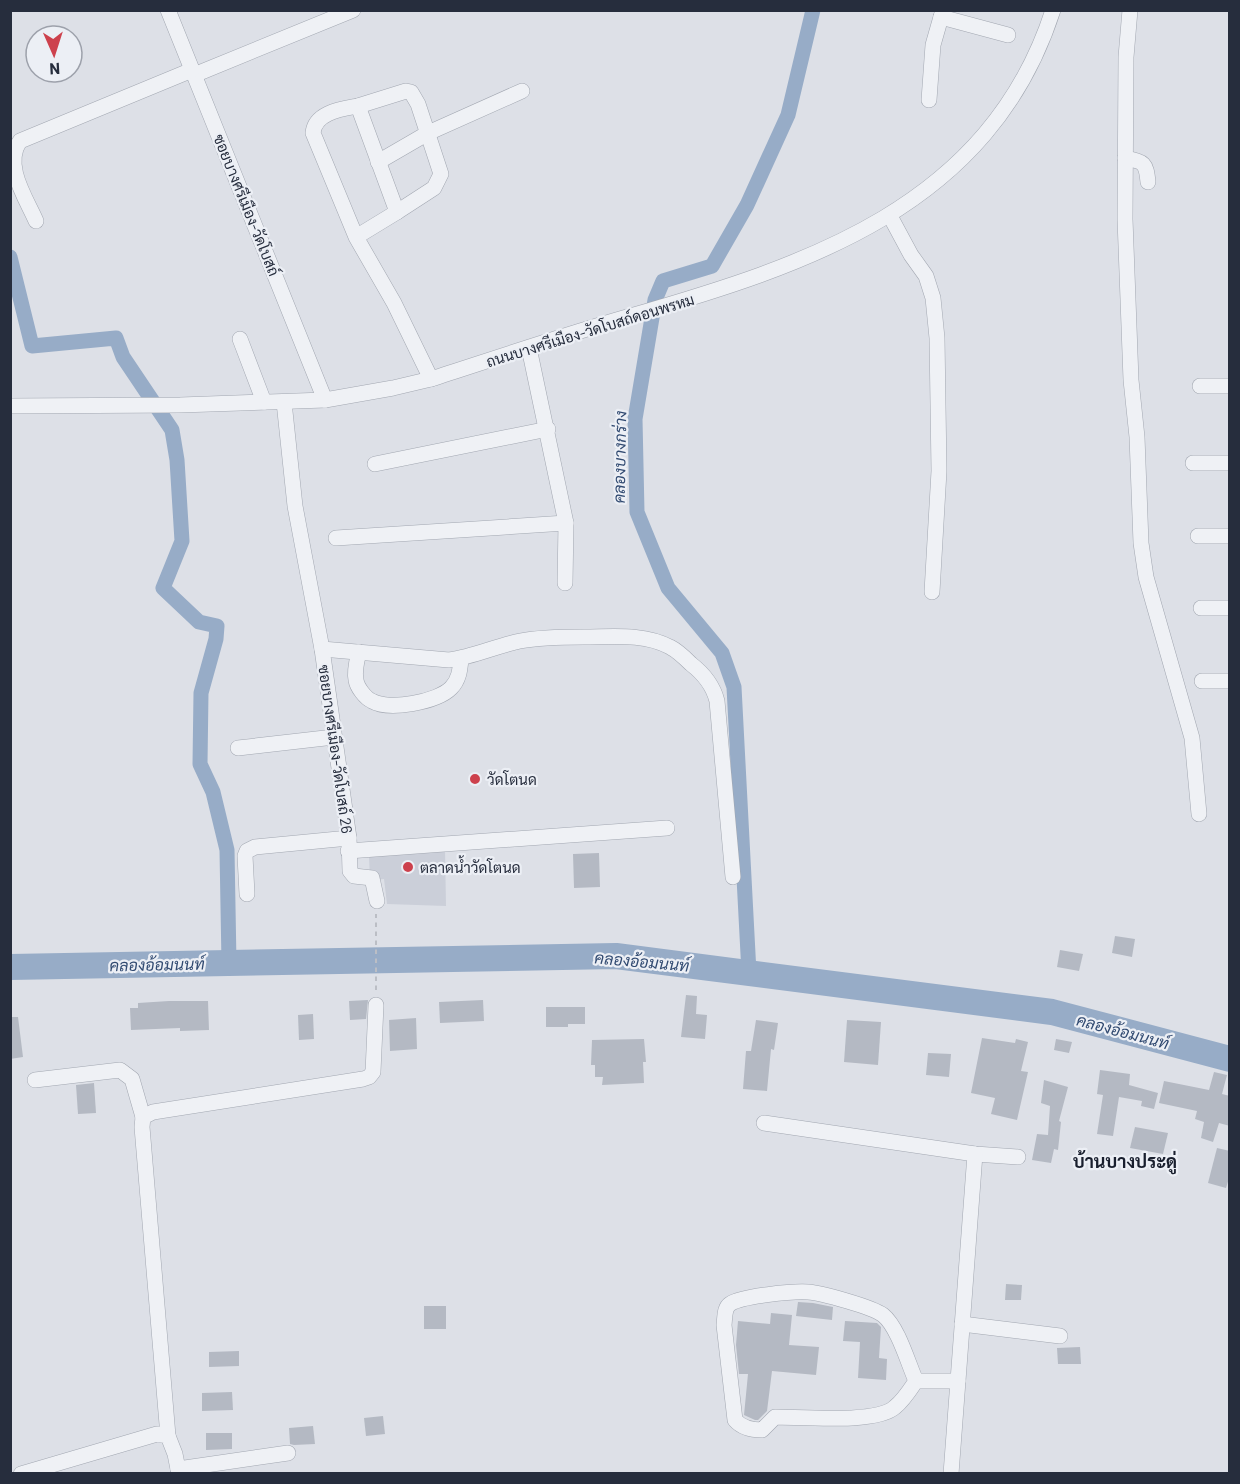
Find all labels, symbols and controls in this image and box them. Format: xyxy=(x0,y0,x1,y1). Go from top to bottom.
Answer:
north arrow xyxy=(24,24,84,84)
text: N xyxy=(49,60,61,79)
street label: ซอยบางศรีเมือง-วัดโบสถ์ xyxy=(210,131,284,279)
street label: ถนนบางศรีเมือง-วัดโบสถ์ดอนพรหม xyxy=(484,290,696,370)
water label: คลองบางกร่าง xyxy=(609,410,629,504)
street label: ซอยบางศรีเมือง-วัดโบสถ์ 26 xyxy=(315,663,357,835)
place label: วัดโตนด xyxy=(487,770,537,788)
marker: วัดโตนด xyxy=(468,772,482,786)
place label: ตลาดน้ำวัดโตนด xyxy=(420,855,521,876)
marker: ตลาดน้ำวัดโตนด xyxy=(401,860,415,874)
water label: คลองอ้อมนนท์ xyxy=(594,945,692,975)
water label: คลองอ้อมนนท์ xyxy=(109,952,207,974)
water label: คลองอ้อมนนท์ xyxy=(1075,1008,1174,1053)
district label: บ้านบางประดู่ xyxy=(1073,1150,1177,1175)

